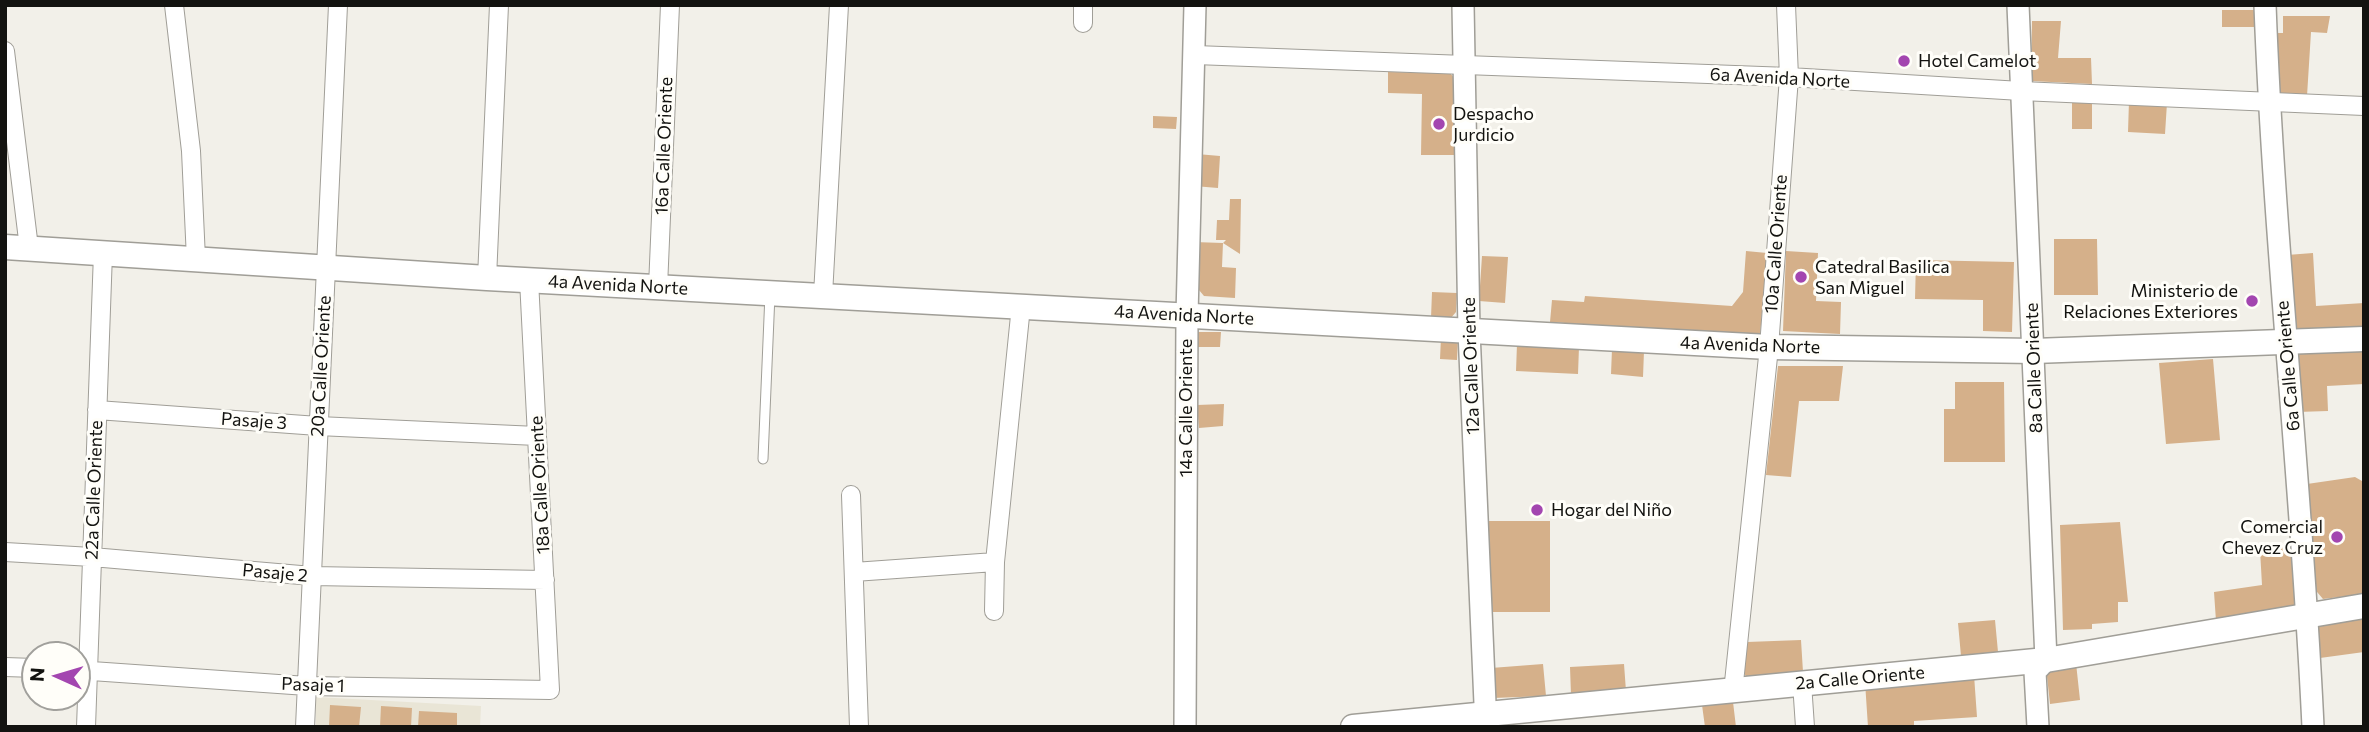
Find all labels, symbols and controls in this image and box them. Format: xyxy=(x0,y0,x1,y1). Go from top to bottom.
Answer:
place label: Hotel Camelot xyxy=(1918,50,2036,72)
marker: Hotel Camelot xyxy=(1896,53,1912,69)
street label: 6a Avenida Norte xyxy=(1709,64,1851,92)
street label: 16a Calle Oriente xyxy=(651,76,677,216)
place label: Despacho Jurdicio xyxy=(1453,103,1534,146)
marker: Despacho Jurdicio xyxy=(1431,116,1447,132)
street label: 10a Calle Oriente xyxy=(1760,174,1792,314)
place label: Catedral Basilica San Miguel xyxy=(1815,256,1950,298)
marker: Catedral Basilica San Miguel xyxy=(1793,269,1809,285)
street label: 4a Avenida Norte xyxy=(547,271,689,299)
place label: Ministerio de Relaciones Exteriores xyxy=(2063,280,2238,322)
marker: Ministerio de Relaciones Exteriores xyxy=(2244,293,2260,309)
street label: 20a Calle Oriente xyxy=(307,295,335,437)
street label: 12a Calle Oriente xyxy=(1458,297,1484,435)
street label: 6a Calle Oriente xyxy=(2272,300,2304,432)
street label: 4a Avenida Norte xyxy=(1113,301,1255,329)
street label: 8a Calle Oriente xyxy=(2021,302,2047,434)
street label: 4a Avenida Norte xyxy=(1680,332,1820,358)
street label: 14a Calle Oriente xyxy=(1175,339,1197,477)
street label: Pasaje 3 xyxy=(220,408,288,434)
street label: 18a Calle Oriente xyxy=(526,415,554,555)
street label: 22a Calle Oriente xyxy=(81,420,107,560)
place label: Hogar del Niño xyxy=(1551,499,1672,521)
marker: Hogar del Niño xyxy=(1529,502,1545,518)
place label: Comercial Chevez Cruz xyxy=(2222,516,2323,558)
marker: Comercial Chevez Cruz xyxy=(2329,529,2345,545)
street label: Pasaje 2 xyxy=(241,559,309,587)
north arrow xyxy=(21,641,91,711)
street label: 2a Calle Oriente xyxy=(1794,662,1926,694)
text: N xyxy=(25,667,49,683)
street label: Pasaje 1 xyxy=(281,673,345,697)

